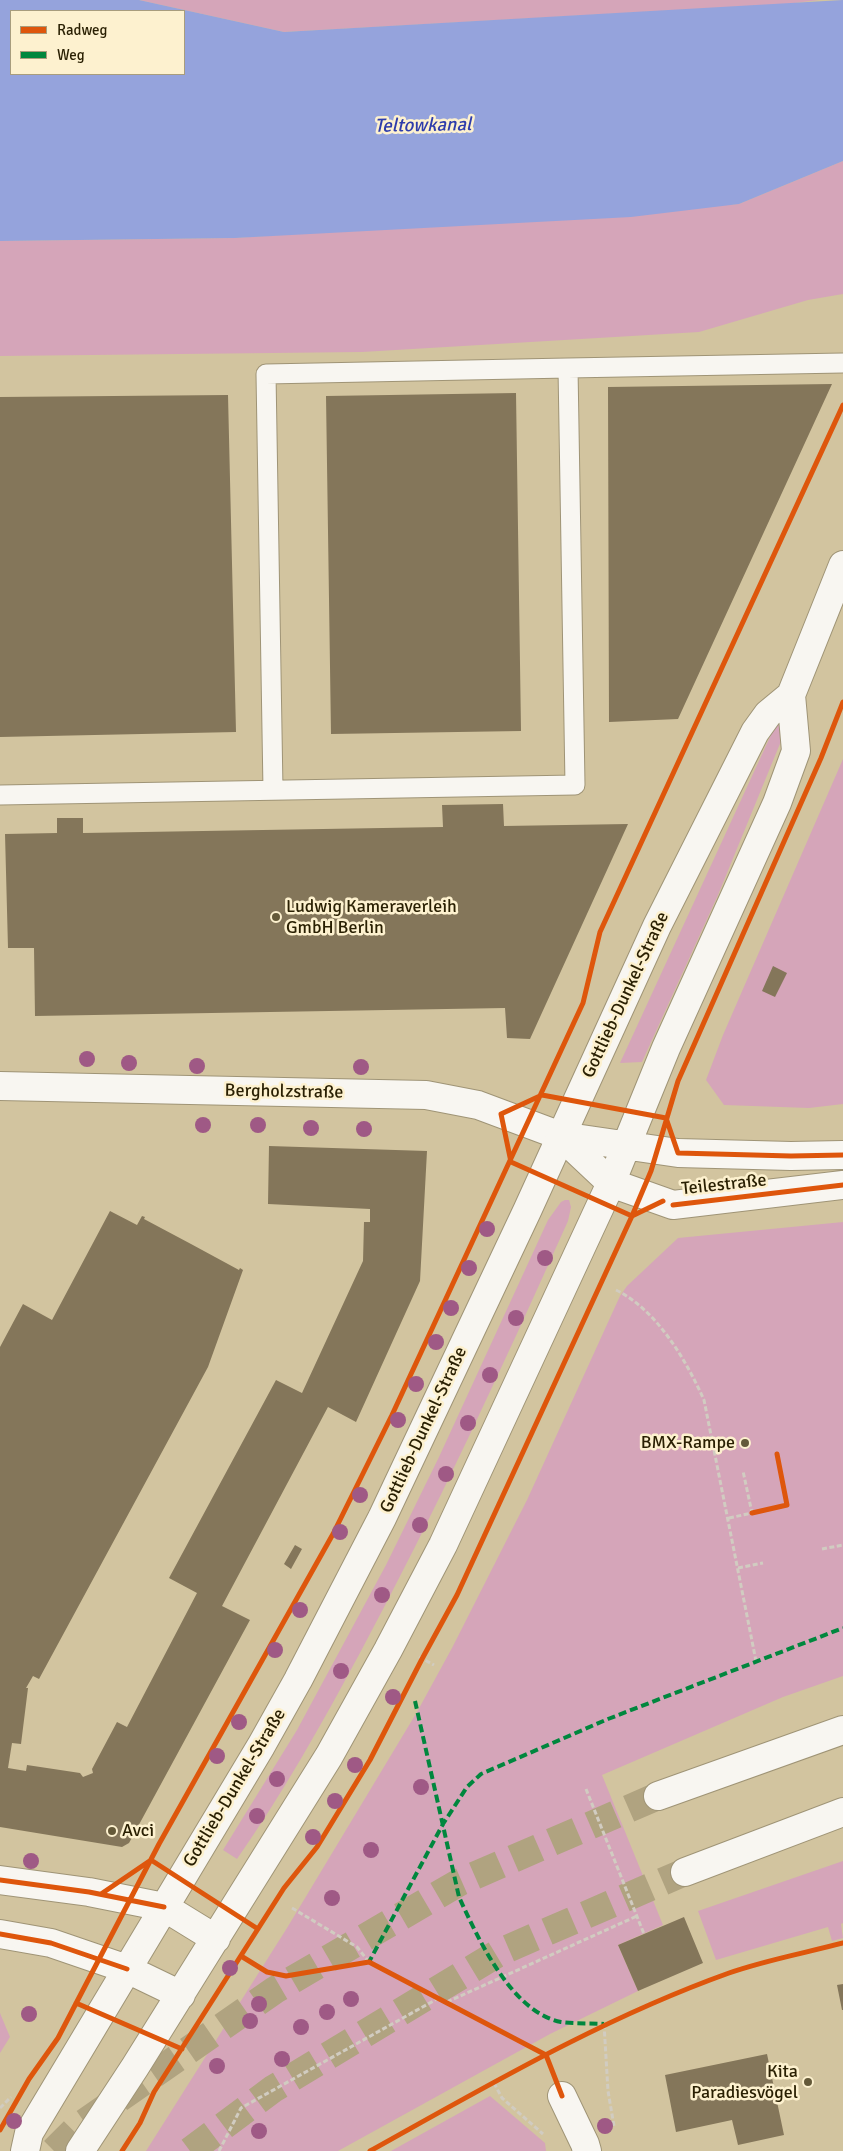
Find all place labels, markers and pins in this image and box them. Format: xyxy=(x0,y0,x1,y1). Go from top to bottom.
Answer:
place label: Ludwig Kameraverleih GmbH Berlin xyxy=(286,896,457,939)
marker: Ludwig Kameraverleih GmbH Berlin xyxy=(270,911,282,923)
place label: BMX-Rampe xyxy=(641,1432,735,1454)
marker: BMX-Rampe xyxy=(739,1437,751,1449)
place label: Avci xyxy=(122,1820,154,1842)
marker: Avci xyxy=(106,1825,118,1837)
place label: Kita Paradiesvögel xyxy=(691,2061,798,2104)
marker: Kita Paradiesvögel xyxy=(802,2076,814,2088)

